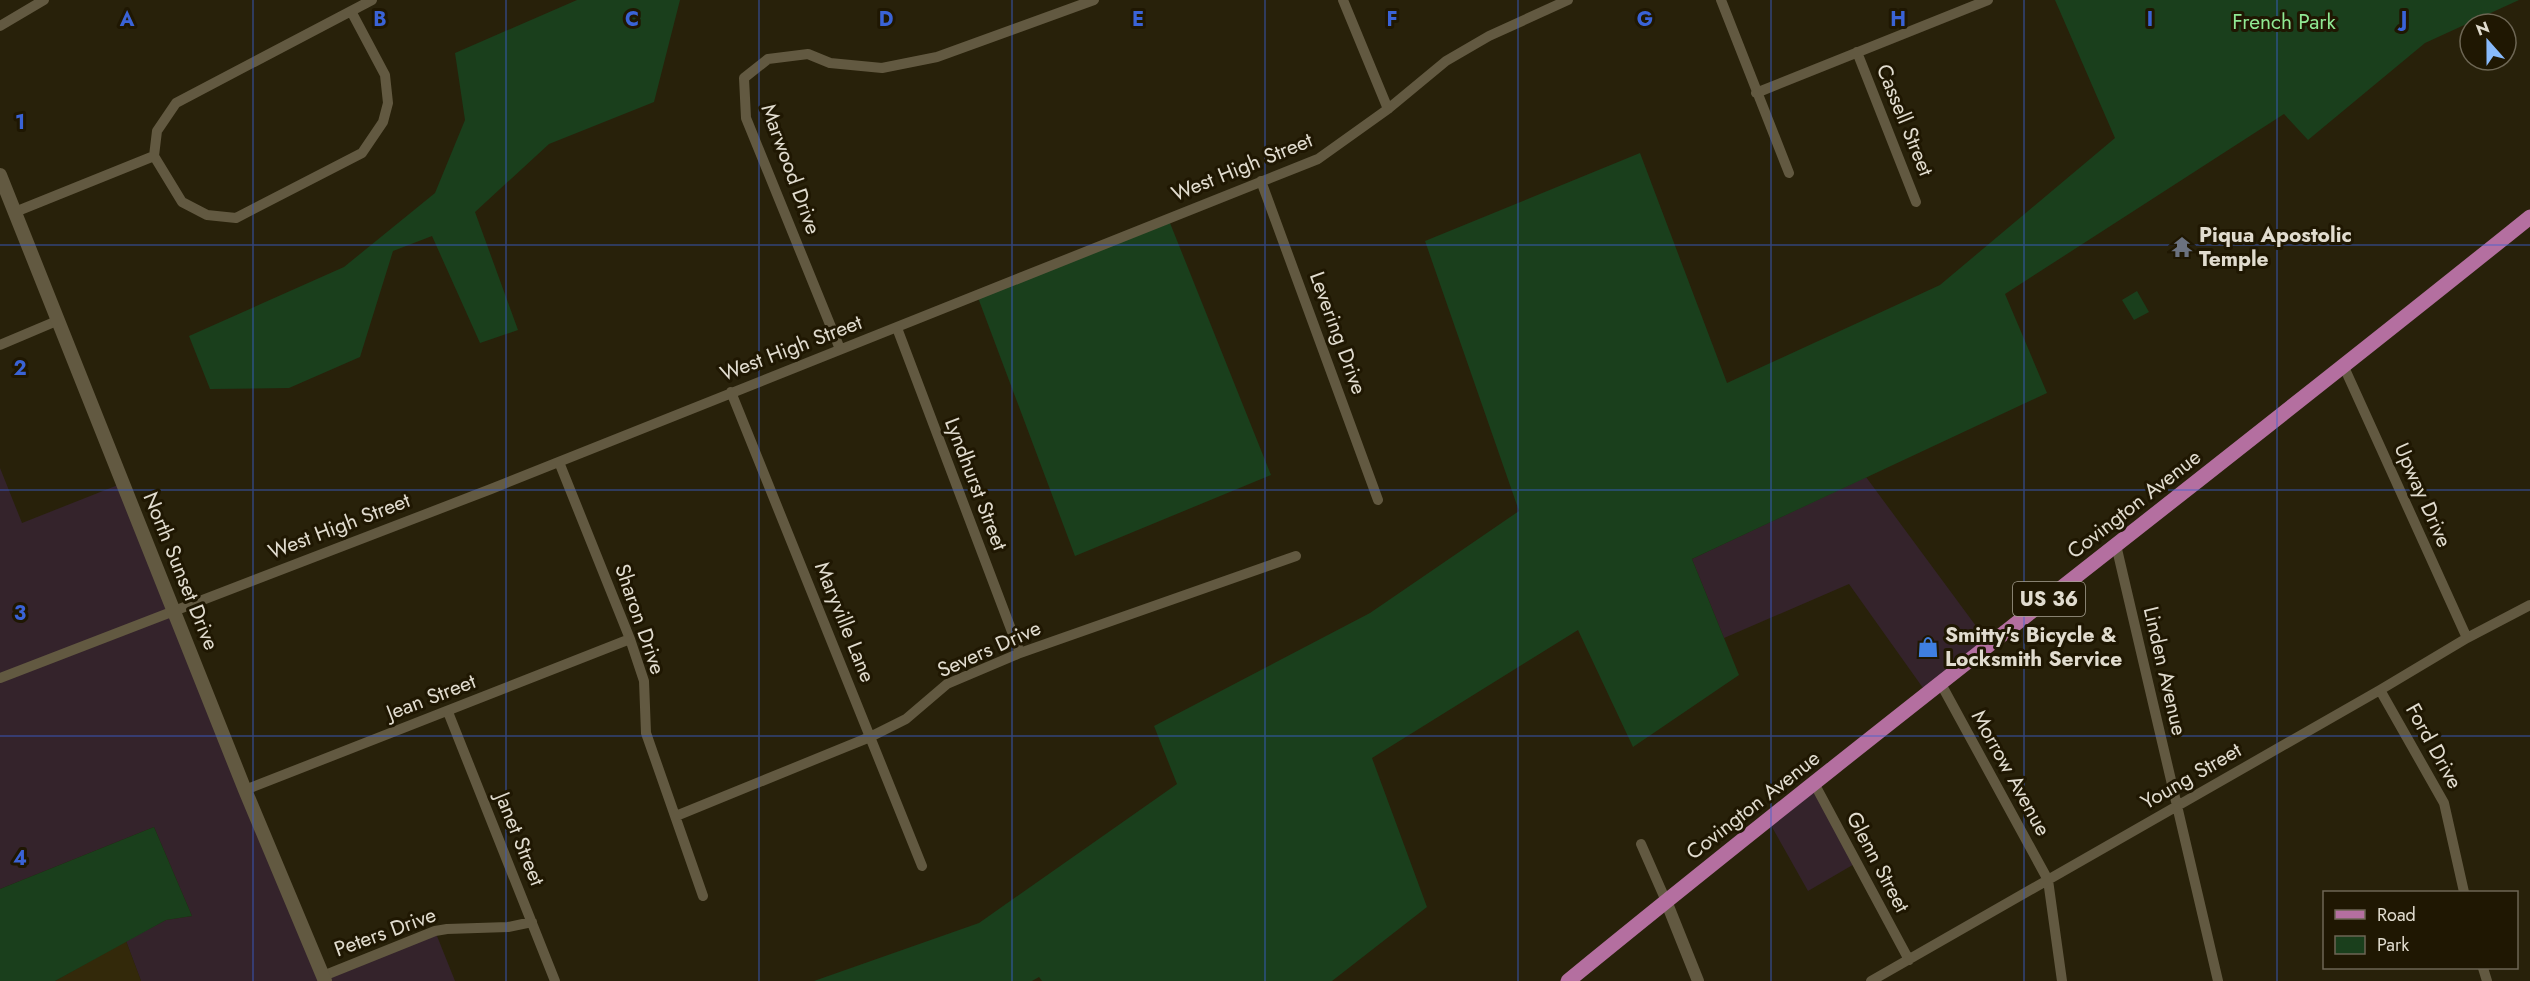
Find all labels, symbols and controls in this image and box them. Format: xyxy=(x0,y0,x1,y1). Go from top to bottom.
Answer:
text: A xyxy=(119,5,135,34)
text: B xyxy=(373,5,387,34)
text: C xyxy=(625,5,639,34)
text: D xyxy=(879,5,893,34)
text: E xyxy=(1132,5,1144,34)
text: F xyxy=(1386,5,1398,34)
text: G xyxy=(1637,5,1653,34)
text: H xyxy=(1890,5,1906,34)
text: I xyxy=(2147,5,2153,34)
text: J xyxy=(2397,5,2407,34)
park label: French Park xyxy=(2232,7,2337,37)
north arrow xyxy=(2458,12,2518,72)
text: N xyxy=(2473,15,2493,41)
street label: Cassell Street xyxy=(1869,60,1941,180)
street label: Marwood Drive xyxy=(754,100,829,239)
text: 1 xyxy=(15,108,25,137)
street label: West High Street xyxy=(1167,125,1317,209)
place label: Piqua Apostolic Temple xyxy=(2199,220,2352,274)
temple icon: Piqua Apostolic Temple xyxy=(2170,235,2194,259)
street label: Levering Drive xyxy=(1302,268,1374,399)
street label: West High Street xyxy=(716,307,866,389)
text: 2 xyxy=(13,354,27,383)
street label: Lyndhurst Street xyxy=(937,413,1015,555)
street label: Upway Drive xyxy=(2387,438,2459,552)
street label: Covington Avenue xyxy=(2061,442,2207,566)
street label: West High Street xyxy=(264,485,414,567)
street label: North Sunset Drive xyxy=(136,487,226,655)
street label: Maryville Lane xyxy=(807,557,883,687)
street label: Sharon Drive xyxy=(607,560,673,678)
road number: US 36 xyxy=(2013,582,2085,616)
text: 3 xyxy=(14,599,26,628)
street label: Linden Avenue xyxy=(2136,604,2194,739)
street label: Severs Drive xyxy=(932,613,1046,685)
place label: Smitty's Bicycle & Locksmith Service xyxy=(1945,620,2122,674)
shop icon: Smitty's Bicycle & Locksmith Service xyxy=(1916,635,1940,659)
street label: Jean Street xyxy=(379,666,480,729)
street label: Ford Drive xyxy=(2398,698,2470,794)
street label: Morrow Avenue xyxy=(1964,705,2058,842)
street label: Young Street xyxy=(2135,735,2247,817)
street label: Covington Avenue xyxy=(1680,743,1826,867)
street label: Janet Street xyxy=(487,785,552,890)
street label: Glenn Street xyxy=(1839,806,1917,918)
text: 4 xyxy=(13,844,27,873)
legend xyxy=(2323,891,2518,969)
street label: Peters Drive xyxy=(330,900,440,964)
text: Road xyxy=(2377,902,2416,928)
text: Park xyxy=(2377,932,2409,958)

